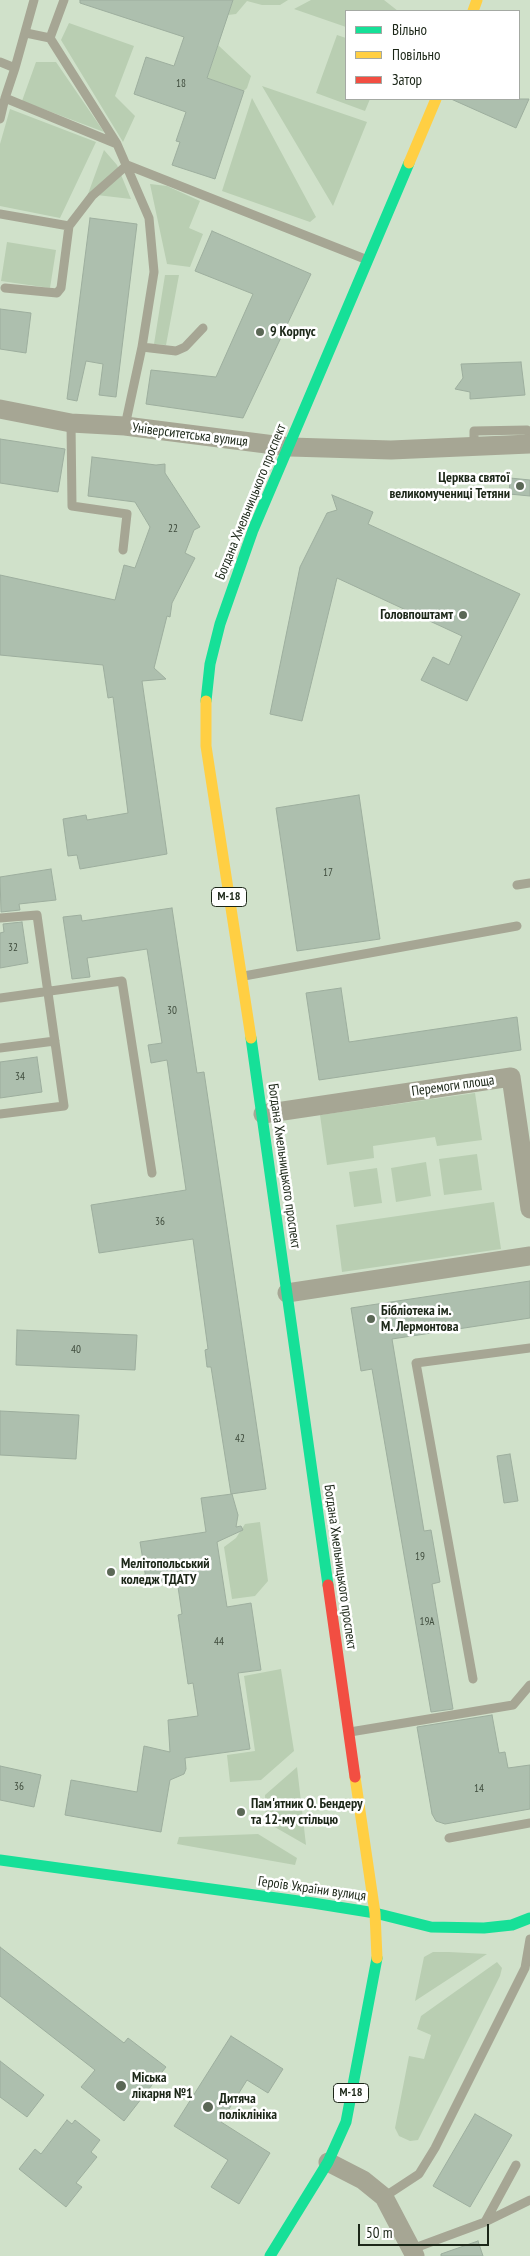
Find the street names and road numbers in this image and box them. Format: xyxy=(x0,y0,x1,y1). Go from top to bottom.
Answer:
street label: Університетська вулиця xyxy=(131,420,249,450)
street label: Богдана Хмельницького проспект xyxy=(212,422,290,582)
road number: М-18 xyxy=(212,888,246,906)
street label: Перемоги площа xyxy=(410,1072,496,1100)
street label: Богдана Хмельницького проспект xyxy=(264,1083,304,1249)
street label: Богдана Хмельницького проспект xyxy=(320,1484,360,1650)
street label: Героїв України вулиця xyxy=(257,1873,367,1905)
road number: М-18 xyxy=(334,2084,368,2102)

